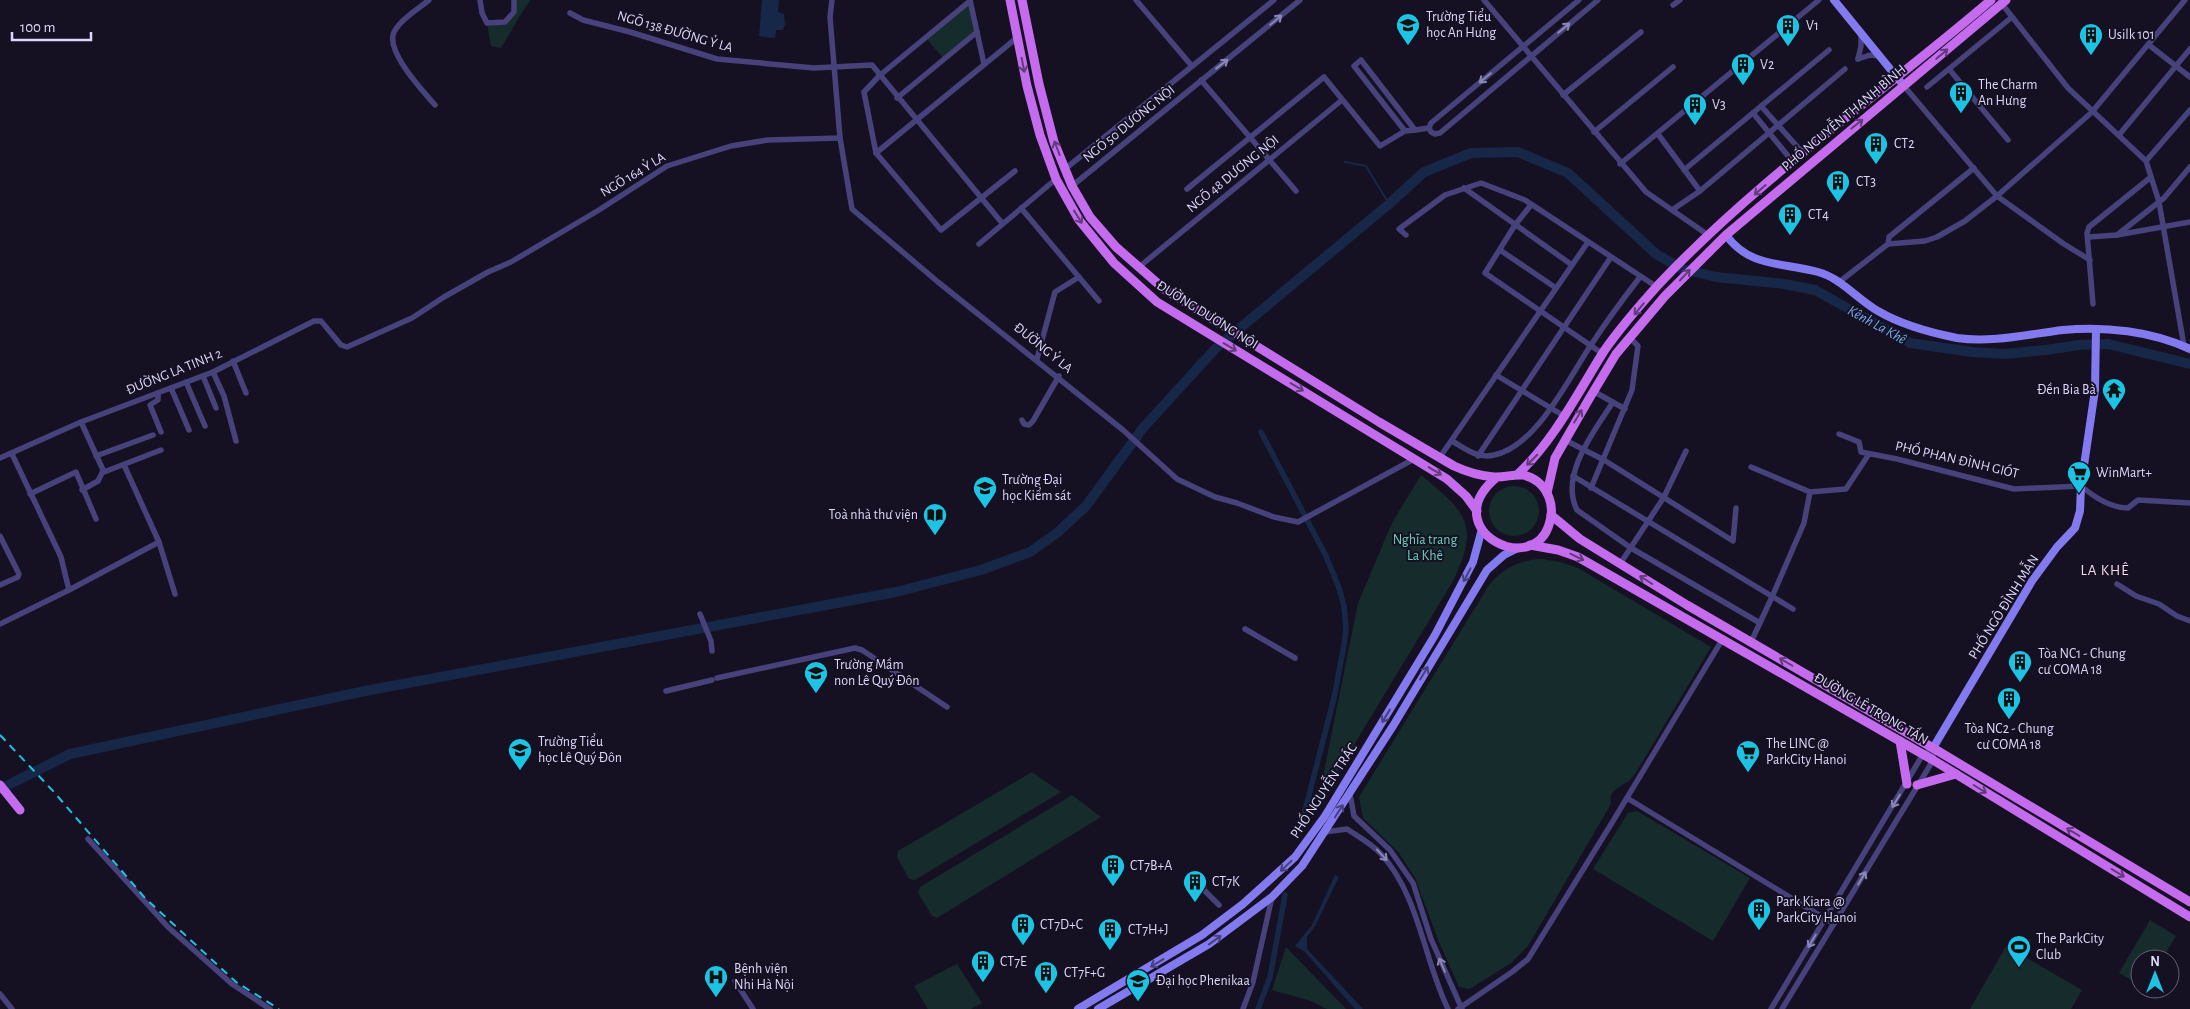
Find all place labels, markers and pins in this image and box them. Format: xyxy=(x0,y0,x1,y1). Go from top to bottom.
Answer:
place label: Trường Tiểu học An Hưng xyxy=(1426,8,1496,40)
school or university icon: Trường Tiểu học An Hưng xyxy=(1395,12,1421,46)
building icon: V1 xyxy=(1775,13,1801,47)
place label: V1 xyxy=(1806,19,1819,33)
building icon: Usilk 101 xyxy=(2078,22,2104,56)
place label: Usilk 101 xyxy=(2108,28,2155,42)
building icon: V2 xyxy=(1730,52,1756,86)
place label: V2 xyxy=(1760,58,1774,72)
place label: The Charm An Hưng xyxy=(1978,78,2037,108)
building icon: The Charm An Hưng xyxy=(1948,80,1974,114)
building icon: V3 xyxy=(1682,92,1708,126)
place label: V3 xyxy=(1712,98,1726,112)
building icon: CT2 xyxy=(1863,131,1889,165)
place label: CT2 xyxy=(1894,137,1915,151)
building icon: CT3 xyxy=(1825,169,1851,203)
place label: CT3 xyxy=(1856,175,1876,189)
building icon: CT4 xyxy=(1777,202,1803,236)
place label: CT4 xyxy=(1808,208,1829,222)
temple icon: Đền Bia Bà xyxy=(2101,377,2127,411)
place label: Đền Bia Bà xyxy=(2037,382,2097,397)
supermarket icon: WinMart+ xyxy=(2066,460,2092,494)
place label: WinMart+ xyxy=(2096,466,2152,480)
place label: Trường Đại học Kiểm sát xyxy=(1002,473,1072,503)
school or university icon: Trường Đại học Kiểm sát xyxy=(972,475,998,509)
library icon: Toà nhà thư viện xyxy=(922,502,948,536)
place label: Toà nhà thư viện xyxy=(829,508,918,522)
place label: Tòa NC1 - Chung cư COMA 18 xyxy=(2038,647,2126,677)
building icon: Tòa NC1 - Chung cư COMA 18 xyxy=(2007,649,2033,683)
place label: Trường Mầm non Lê Quý Đôn xyxy=(834,657,920,688)
school or university icon: Trường Mầm non Lê Quý Đôn xyxy=(803,660,829,694)
building icon: Tòa NC2 - Chung cư COMA 18 xyxy=(1996,686,2022,720)
place label: Tòa NC2 - Chung cư COMA 18 xyxy=(1964,722,2054,752)
place label: Trường Tiểu học Lê Quý Đôn xyxy=(538,733,622,765)
school or university icon: Trường Tiểu học Lê Quý Đôn xyxy=(507,737,533,771)
place label: The LINC @ ParkCity Hanoi xyxy=(1766,737,1847,767)
supermarket icon: The LINC @ ParkCity Hanoi xyxy=(1735,739,1761,773)
building icon: CT7B+A xyxy=(1100,853,1126,887)
place label: CT7B+A xyxy=(1130,859,1172,873)
building icon: CT7K xyxy=(1182,869,1208,903)
place label: CT7K xyxy=(1212,875,1240,889)
place label: Park Kiara @ ParkCity Hanoi xyxy=(1776,895,1857,925)
building icon: Park Kiara @ ParkCity Hanoi xyxy=(1746,897,1772,931)
building icon: CT7D+C xyxy=(1010,912,1036,946)
building icon: CT7H+J xyxy=(1097,917,1123,951)
place label: CT7D+C xyxy=(1040,918,1083,932)
place label: CT7H+J xyxy=(1128,923,1169,937)
place label: The ParkCity Club xyxy=(2036,932,2104,962)
sports icon: The ParkCity Club xyxy=(2006,934,2032,968)
building icon: CT7E xyxy=(970,949,996,983)
place label: CT7E xyxy=(1000,955,1027,969)
building icon: CT7F+G xyxy=(1033,960,1059,994)
place label: Bệnh viện Nhi Hà Nội xyxy=(734,962,794,992)
hospital icon: Bệnh viện Nhi Hà Nội xyxy=(703,964,729,998)
place label: CT7F+G xyxy=(1064,966,1105,980)
school or university icon: Đại học Phenikaa xyxy=(1125,968,1151,1002)
place label: Đại học Phenikaa xyxy=(1156,974,1251,988)

